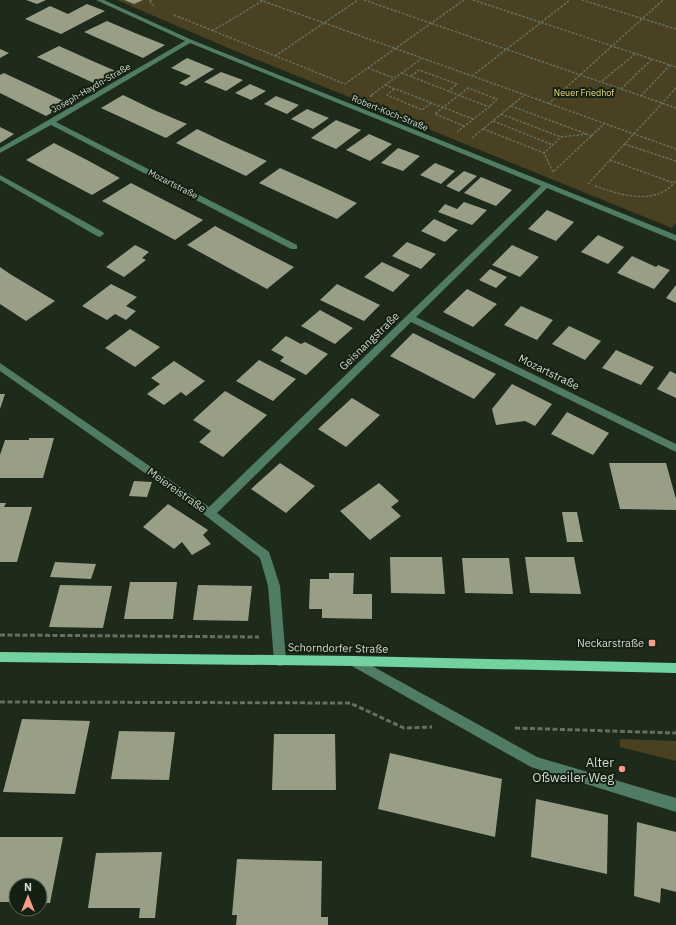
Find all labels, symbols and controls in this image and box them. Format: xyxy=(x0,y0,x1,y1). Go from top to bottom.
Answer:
street label: Joseph-Haydn-Straße xyxy=(49,60,132,115)
park label: Neuer Friedhof xyxy=(554,87,614,98)
street label: Robert-Koch-Straße xyxy=(350,92,430,133)
street label: Mozartstraße xyxy=(147,166,200,201)
street label: Geisnangstraße xyxy=(336,309,402,373)
street label: Mozartstraße xyxy=(516,351,582,393)
street label: Meiereistraße xyxy=(145,465,209,515)
place label: Neckarstraße xyxy=(577,636,644,650)
marker: Neckarstraße xyxy=(647,638,657,648)
street label: Schorndorfer Straße xyxy=(288,640,388,656)
place label: Alter Oßweiler Weg xyxy=(532,754,614,786)
marker: Alter Oßweiler Weg xyxy=(617,764,627,774)
north arrow xyxy=(8,877,48,917)
text: N xyxy=(24,880,32,894)

